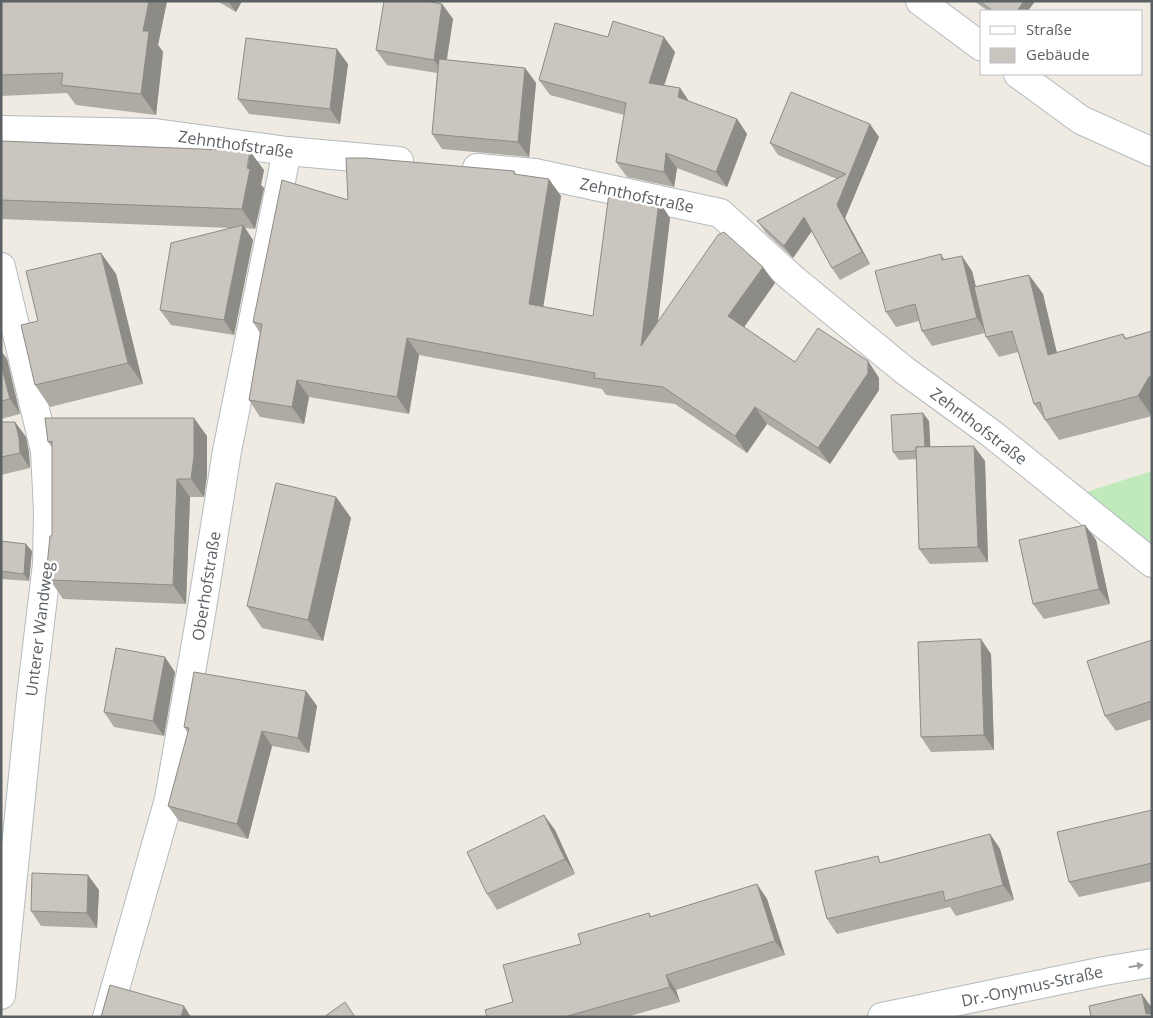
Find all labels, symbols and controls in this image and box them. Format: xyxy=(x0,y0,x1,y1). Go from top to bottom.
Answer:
legend xyxy=(980,10,1143,75)
text: Straße xyxy=(1026,19,1072,39)
text: Gebäude xyxy=(1026,44,1090,64)
street label: Zehnthofstraße xyxy=(177,125,295,163)
street label: Zehnthofstraße xyxy=(578,172,696,218)
street label: Zehnthofstraße xyxy=(926,382,1032,470)
street label: Oberhofstraße xyxy=(187,530,225,642)
street label: Unterer Wandweg xyxy=(20,560,58,698)
street label: Dr.-Onymus-Straße xyxy=(959,960,1105,1012)
one-way arrow xyxy=(1128,962,1144,970)

